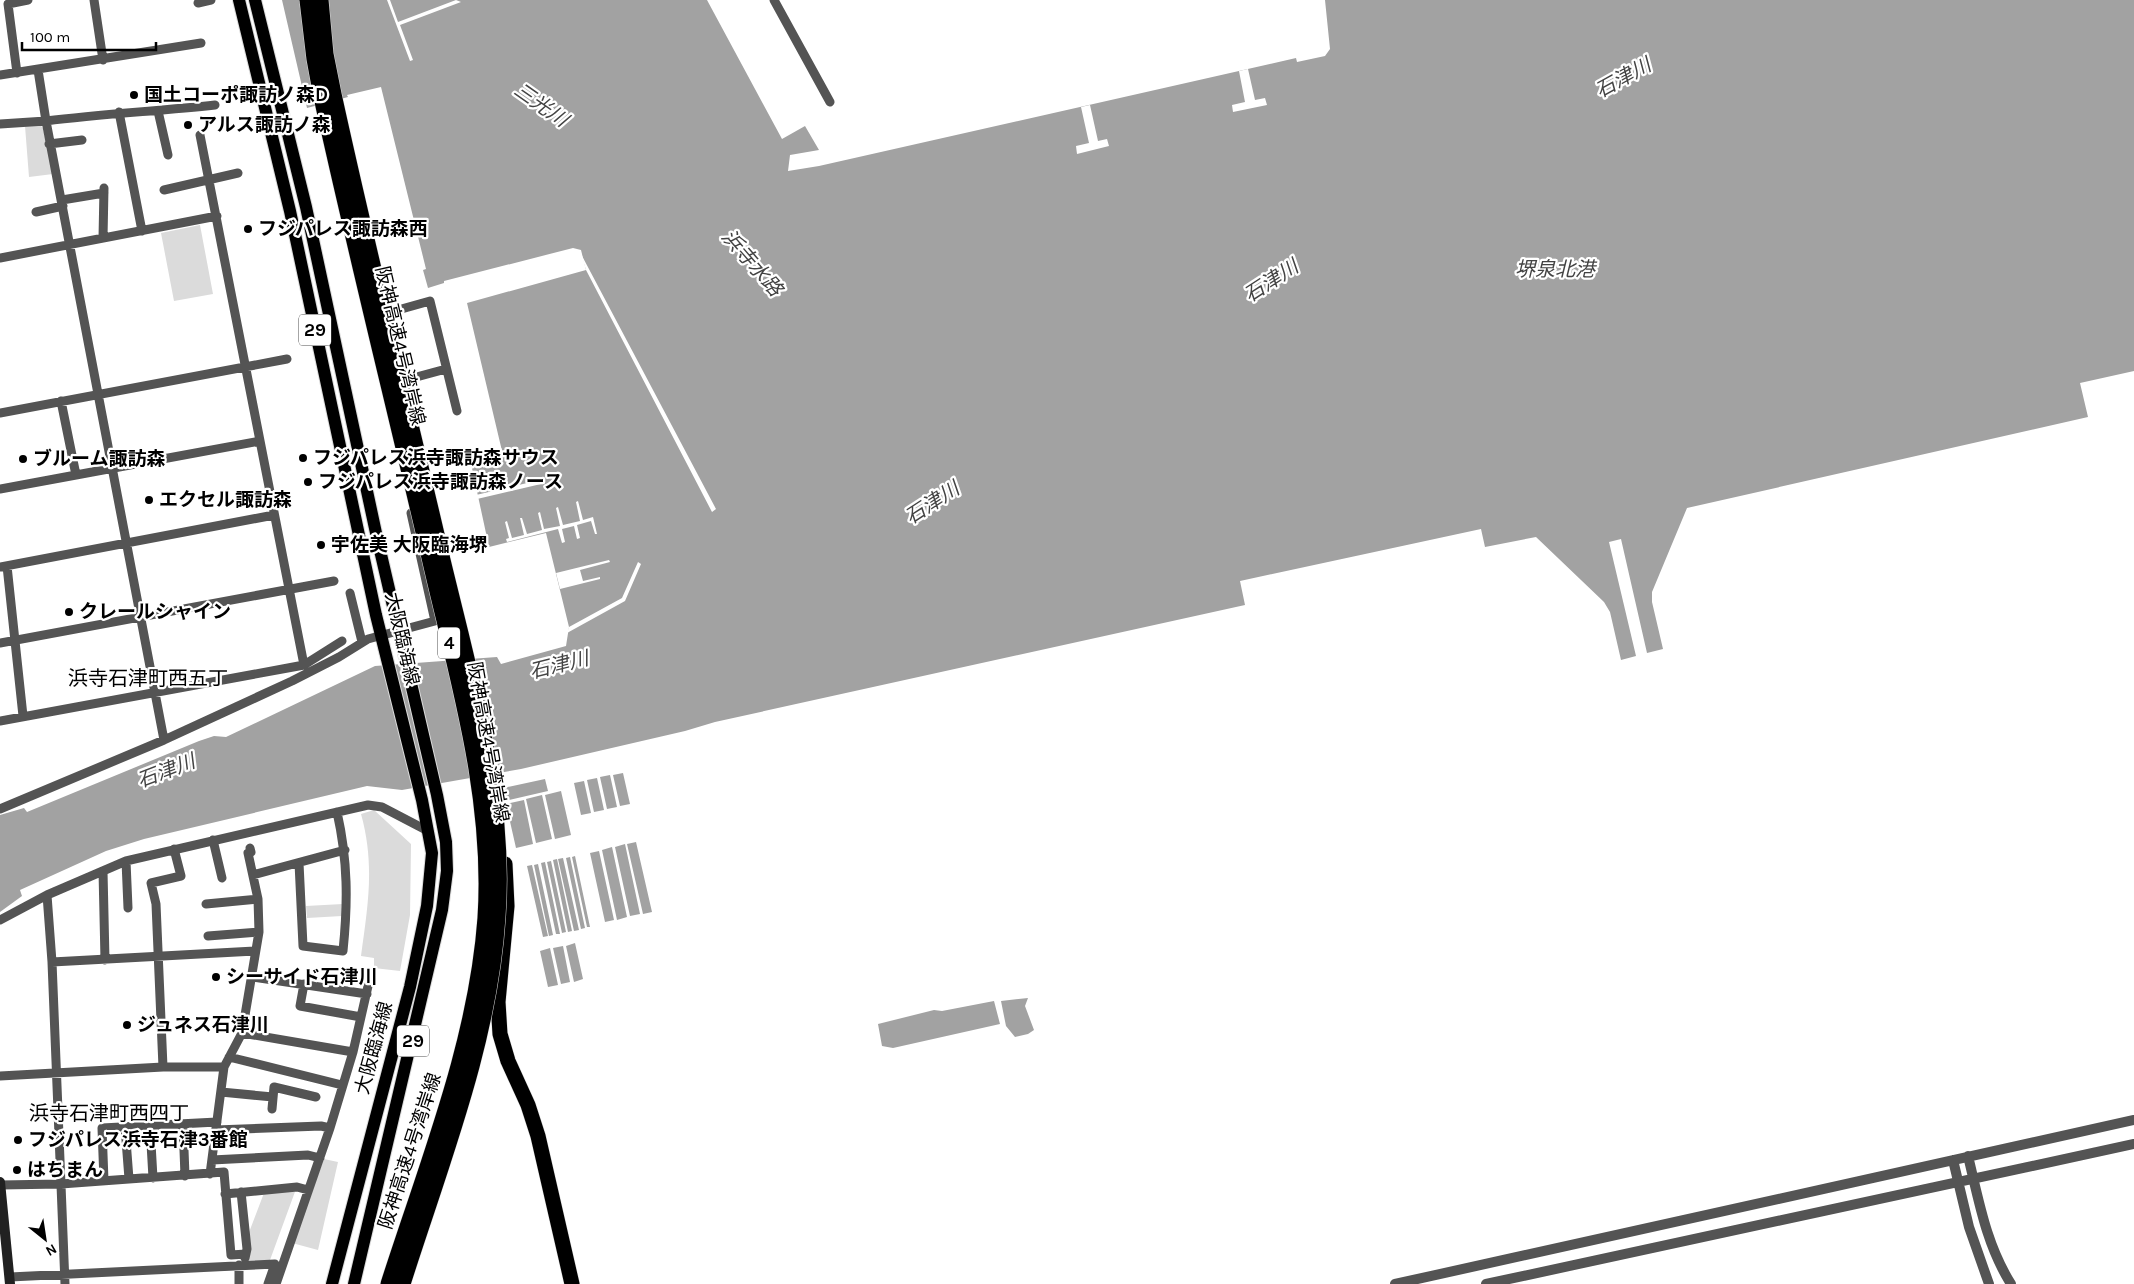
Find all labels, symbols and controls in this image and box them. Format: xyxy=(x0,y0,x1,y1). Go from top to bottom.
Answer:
scale bar xyxy=(22,20,156,52)
text: 100 m xyxy=(30,28,70,46)
water label: 石津川 xyxy=(1591,52,1657,103)
water label: 三光川 xyxy=(510,78,574,133)
place label: 国土コーポ諏訪ノ森D xyxy=(144,84,328,106)
marker: 国土コーポ諏訪ノ森D xyxy=(128,89,140,101)
place label: アルス諏訪ノ森 xyxy=(198,114,331,136)
marker: アルス諏訪ノ森 xyxy=(182,119,194,131)
place label: フジパレス諏訪森西 xyxy=(258,218,428,240)
marker: フジパレス諏訪森西 xyxy=(242,223,254,235)
water label: 浜寺水路 xyxy=(717,225,788,302)
water label: 石津川 xyxy=(1240,254,1304,307)
water label: 堺泉北港 xyxy=(1515,258,1598,281)
street label: 阪神高速4号湾岸線 xyxy=(371,264,429,428)
road number: 29 xyxy=(299,314,331,346)
place label: フジパレス浜寺諏訪森サウス xyxy=(313,447,559,469)
place label: ブルーム諏訪森 xyxy=(33,448,165,470)
marker: フジパレス浜寺諏訪森サウス xyxy=(297,452,309,464)
marker: ブルーム諏訪森 xyxy=(17,453,29,465)
place label: フジパレス浜寺諏訪森ノース xyxy=(318,471,563,493)
marker: フジパレス浜寺諏訪森ノース xyxy=(302,476,314,488)
water label: 石津川 xyxy=(901,476,965,529)
place label: エクセル諏訪森 xyxy=(159,489,292,511)
marker: エクセル諏訪森 xyxy=(143,494,155,506)
place label: 宇佐美 大阪臨海堺 xyxy=(331,534,488,556)
marker: 宇佐美 大阪臨海堺 xyxy=(315,539,327,551)
street label: 大阪臨海線 xyxy=(381,590,423,688)
place label: クレールシャイン xyxy=(79,601,231,623)
marker: クレールシャイン xyxy=(63,606,75,618)
road number: 4 xyxy=(438,628,460,658)
water label: 石津川 xyxy=(527,646,593,683)
street label: 阪神高速4号湾岸線 xyxy=(463,660,513,824)
district label: 浜寺石津町西五丁 xyxy=(68,667,228,690)
water label: 石津川 xyxy=(134,749,200,792)
place label: シーサイド石津川 xyxy=(226,966,378,988)
marker: シーサイド石津川 xyxy=(210,971,222,983)
street label: 大阪臨海線 xyxy=(351,999,397,1097)
place label: ジュネス石津川 xyxy=(137,1014,269,1036)
marker: ジュネス石津川 xyxy=(121,1019,133,1031)
road number: 29 xyxy=(397,1026,429,1056)
street label: 阪神高速4号湾岸線 xyxy=(374,1070,446,1232)
district label: 浜寺石津町西四丁 xyxy=(29,1102,189,1125)
place label: フジパレス浜寺石津3番館 xyxy=(28,1129,248,1151)
marker: フジパレス浜寺石津3番館 xyxy=(12,1134,24,1146)
place label: はちまん xyxy=(27,1159,103,1181)
marker: はちまん xyxy=(11,1164,23,1176)
north arrow xyxy=(20,1214,70,1264)
text: N xyxy=(43,1240,60,1260)

